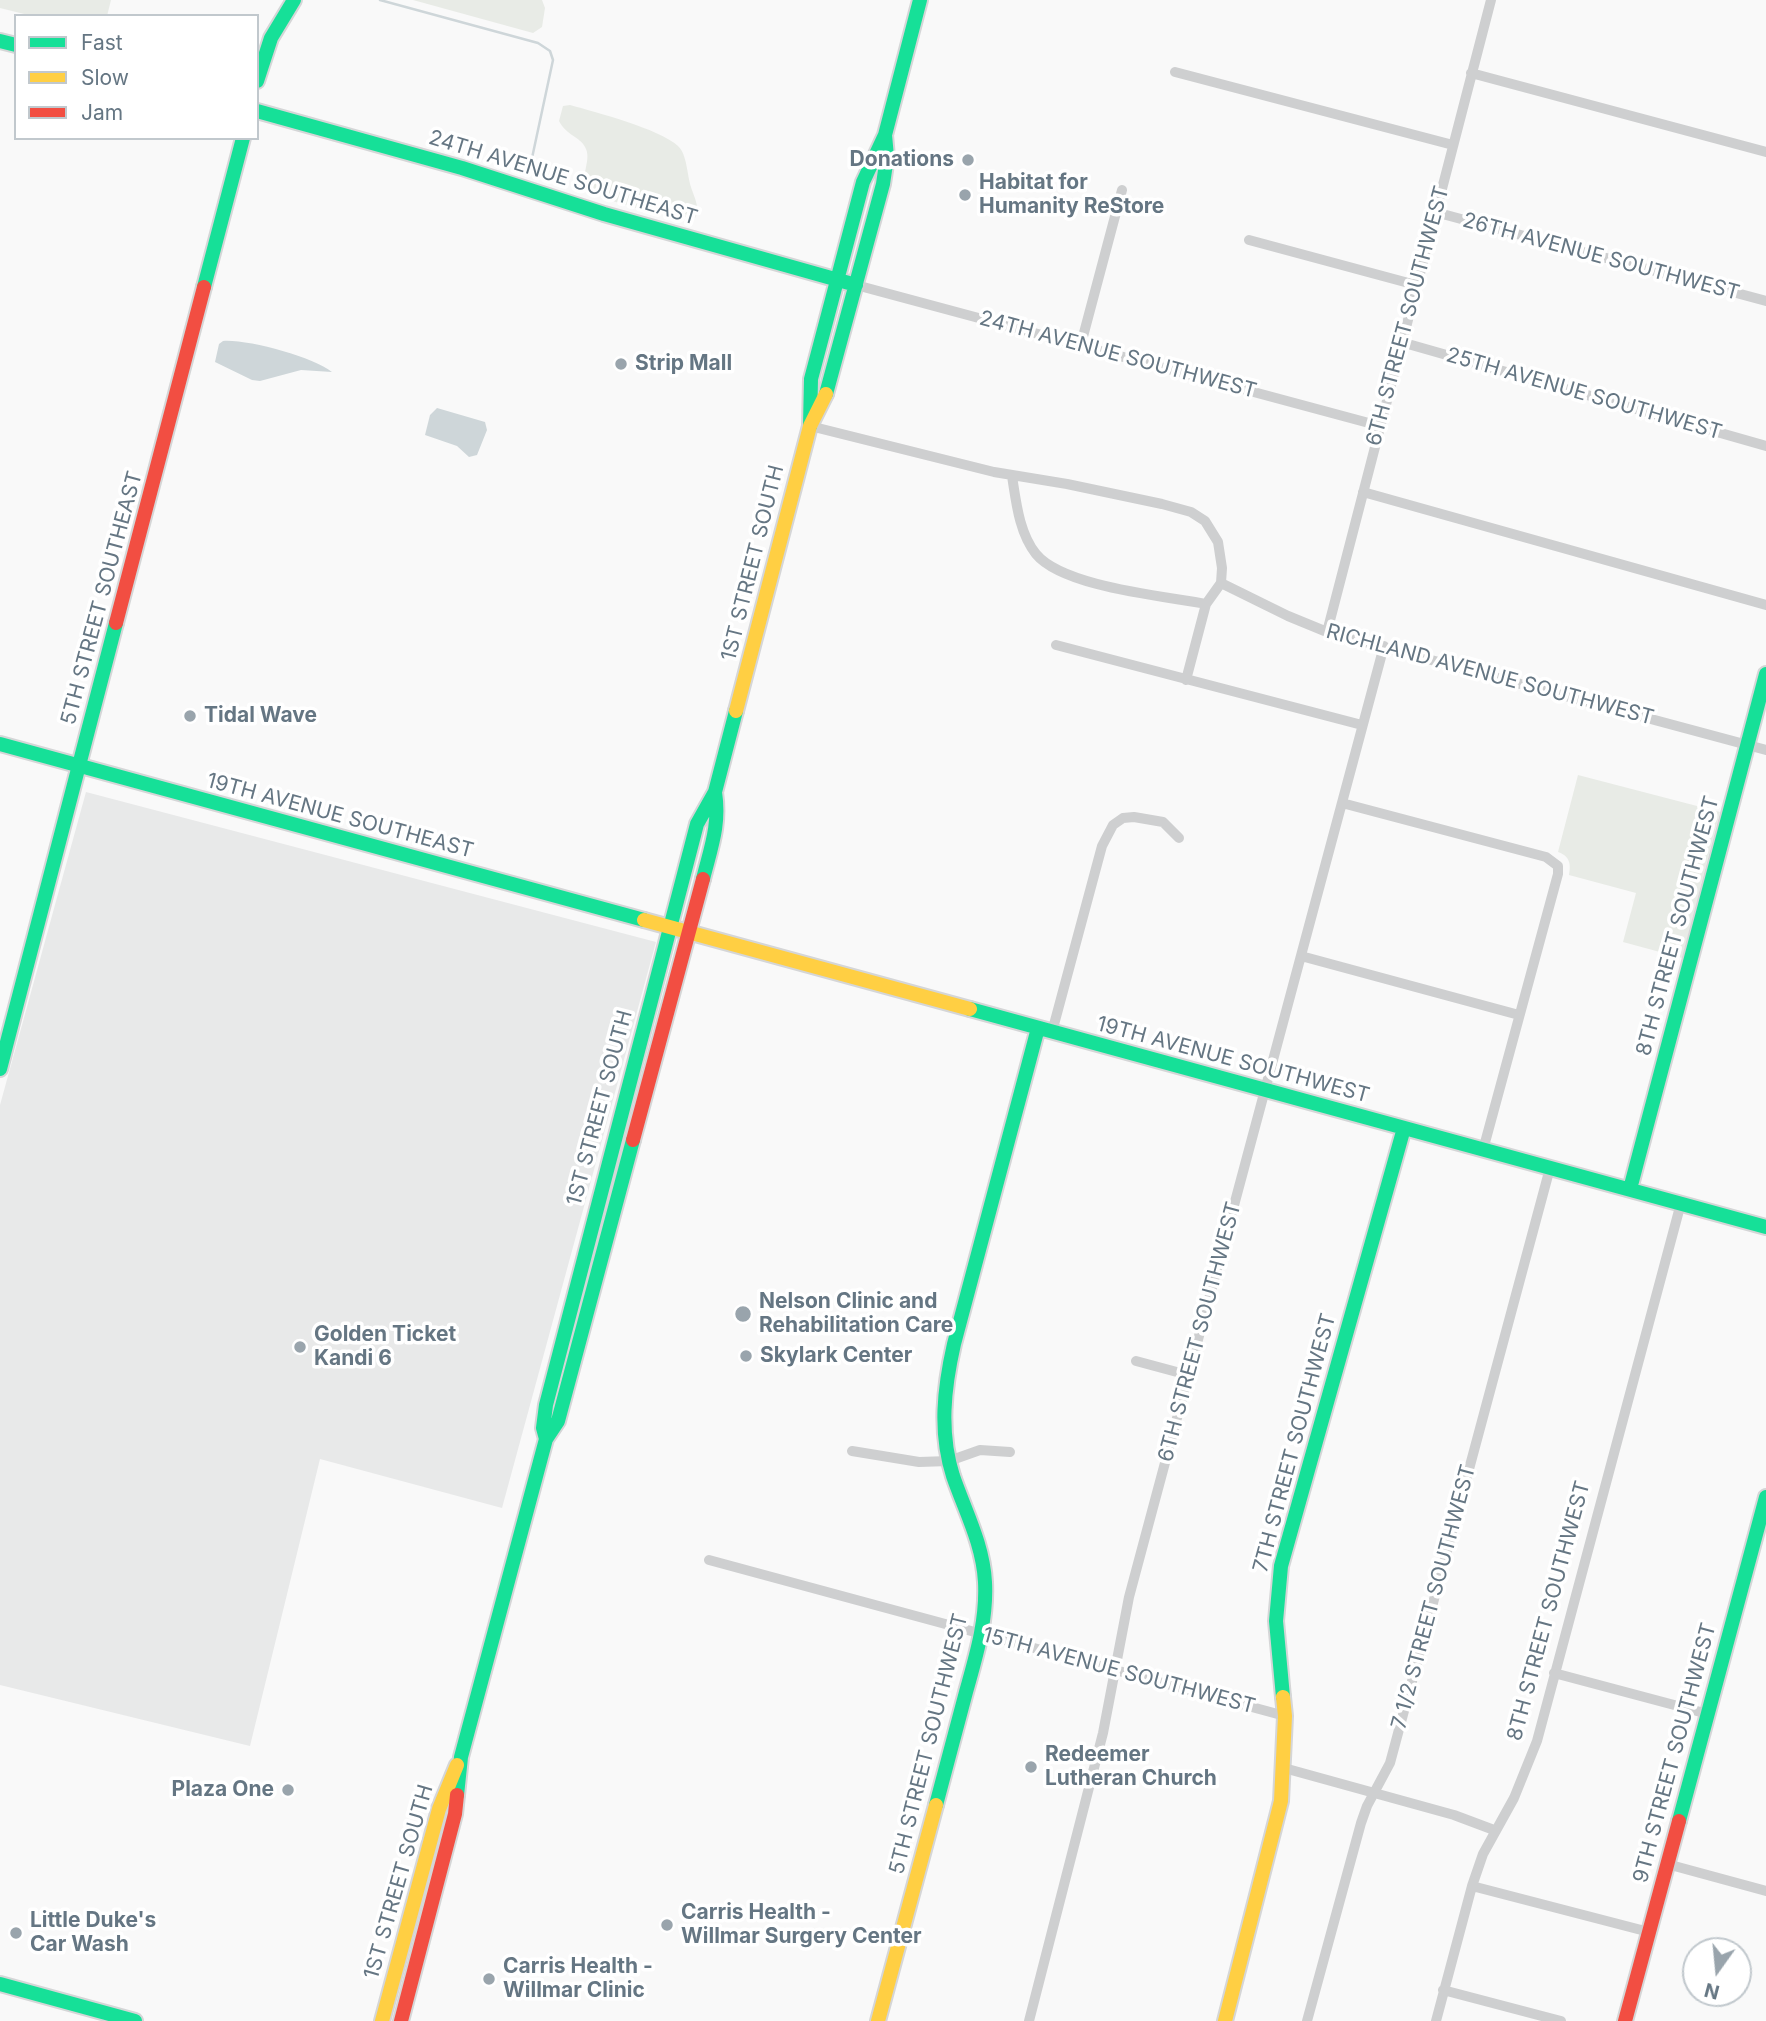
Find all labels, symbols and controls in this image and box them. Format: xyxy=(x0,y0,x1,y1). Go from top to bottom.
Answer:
legend xyxy=(14,14,259,140)
text: Fast xyxy=(81,30,123,55)
text: Slow xyxy=(81,65,129,90)
text: Jam xyxy=(81,100,123,125)
street label: 24TH AVENUE SOUTHEAST xyxy=(426,125,700,231)
place label: Donations xyxy=(850,147,954,173)
marker: Donations xyxy=(960,152,976,168)
place label: Habitat for Humanity ReStore xyxy=(979,170,1164,220)
street label: 6TH STREET SOUTHWEST xyxy=(1361,183,1455,449)
marker: Habitat for Humanity ReStore xyxy=(957,187,973,203)
street label: 26TH AVENUE SOUTHWEST xyxy=(1460,208,1742,306)
street label: 24TH AVENUE SOUTHWEST xyxy=(977,306,1259,404)
street label: 25TH AVENUE SOUTHWEST xyxy=(1443,343,1725,445)
place label: Strip Mall xyxy=(635,351,732,377)
marker: Strip Mall xyxy=(613,356,629,372)
street label: 1ST STREET SOUTH xyxy=(716,462,790,664)
street label: 5TH STREET SOUTHEAST xyxy=(56,468,148,728)
street label: RICHLAND AVENUE SOUTHWEST xyxy=(1323,619,1657,731)
place label: Tidal Wave xyxy=(204,703,317,729)
marker: Tidal Wave xyxy=(182,708,198,724)
street label: 19TH AVENUE SOUTHEAST xyxy=(204,768,476,864)
street label: 8TH STREET SOUTHWEST xyxy=(1631,793,1725,1059)
street label: 1ST STREET SOUTH xyxy=(562,1008,638,1208)
street label: 19TH AVENUE SOUTHWEST xyxy=(1094,1011,1372,1109)
street label: 6TH STREET SOUTHWEST xyxy=(1153,1199,1247,1465)
place label: Nelson Clinic and Rehabilitation Care xyxy=(759,1289,953,1339)
marker: Nelson Clinic and Rehabilitation Care xyxy=(733,1304,753,1324)
street label: 7TH STREET SOUTHWEST xyxy=(1248,1311,1342,1575)
place label: Golden Ticket Kandi 6 xyxy=(314,1322,456,1372)
marker: Golden Ticket Kandi 6 xyxy=(292,1339,308,1355)
place label: Skylark Center xyxy=(760,1343,912,1369)
marker: Skylark Center xyxy=(738,1348,754,1364)
street label: 7 1/2 STREET SOUTHWEST xyxy=(1387,1462,1481,1732)
street label: 8TH STREET SOUTHWEST xyxy=(1502,1478,1596,1744)
street label: 5TH STREET SOUTHWEST xyxy=(884,1611,974,1877)
street label: 9TH STREET SOUTHWEST xyxy=(1628,1620,1722,1886)
street label: 15TH AVENUE SOUTHWEST xyxy=(980,1622,1258,1720)
place label: Redeemer Lutheran Church xyxy=(1045,1742,1217,1792)
marker: Redeemer Lutheran Church xyxy=(1023,1759,1039,1775)
place label: Plaza One xyxy=(172,1777,274,1803)
marker: Plaza One xyxy=(280,1782,296,1798)
street label: 1ST STREET SOUTH xyxy=(359,1782,439,1982)
place label: Carris Health - Willmar Surgery Center xyxy=(681,1900,922,1950)
place label: Little Duke's Car Wash xyxy=(30,1908,156,1958)
marker: Carris Health - Willmar Surgery Center xyxy=(659,1917,675,1933)
marker: Little Duke's Car Wash xyxy=(8,1925,24,1941)
north arrow xyxy=(1682,1937,1752,2007)
place label: Carris Health - Willmar Clinic xyxy=(503,1954,653,2004)
marker: Carris Health - Willmar Clinic xyxy=(481,1971,497,1987)
text: N xyxy=(1702,1978,1722,2004)

